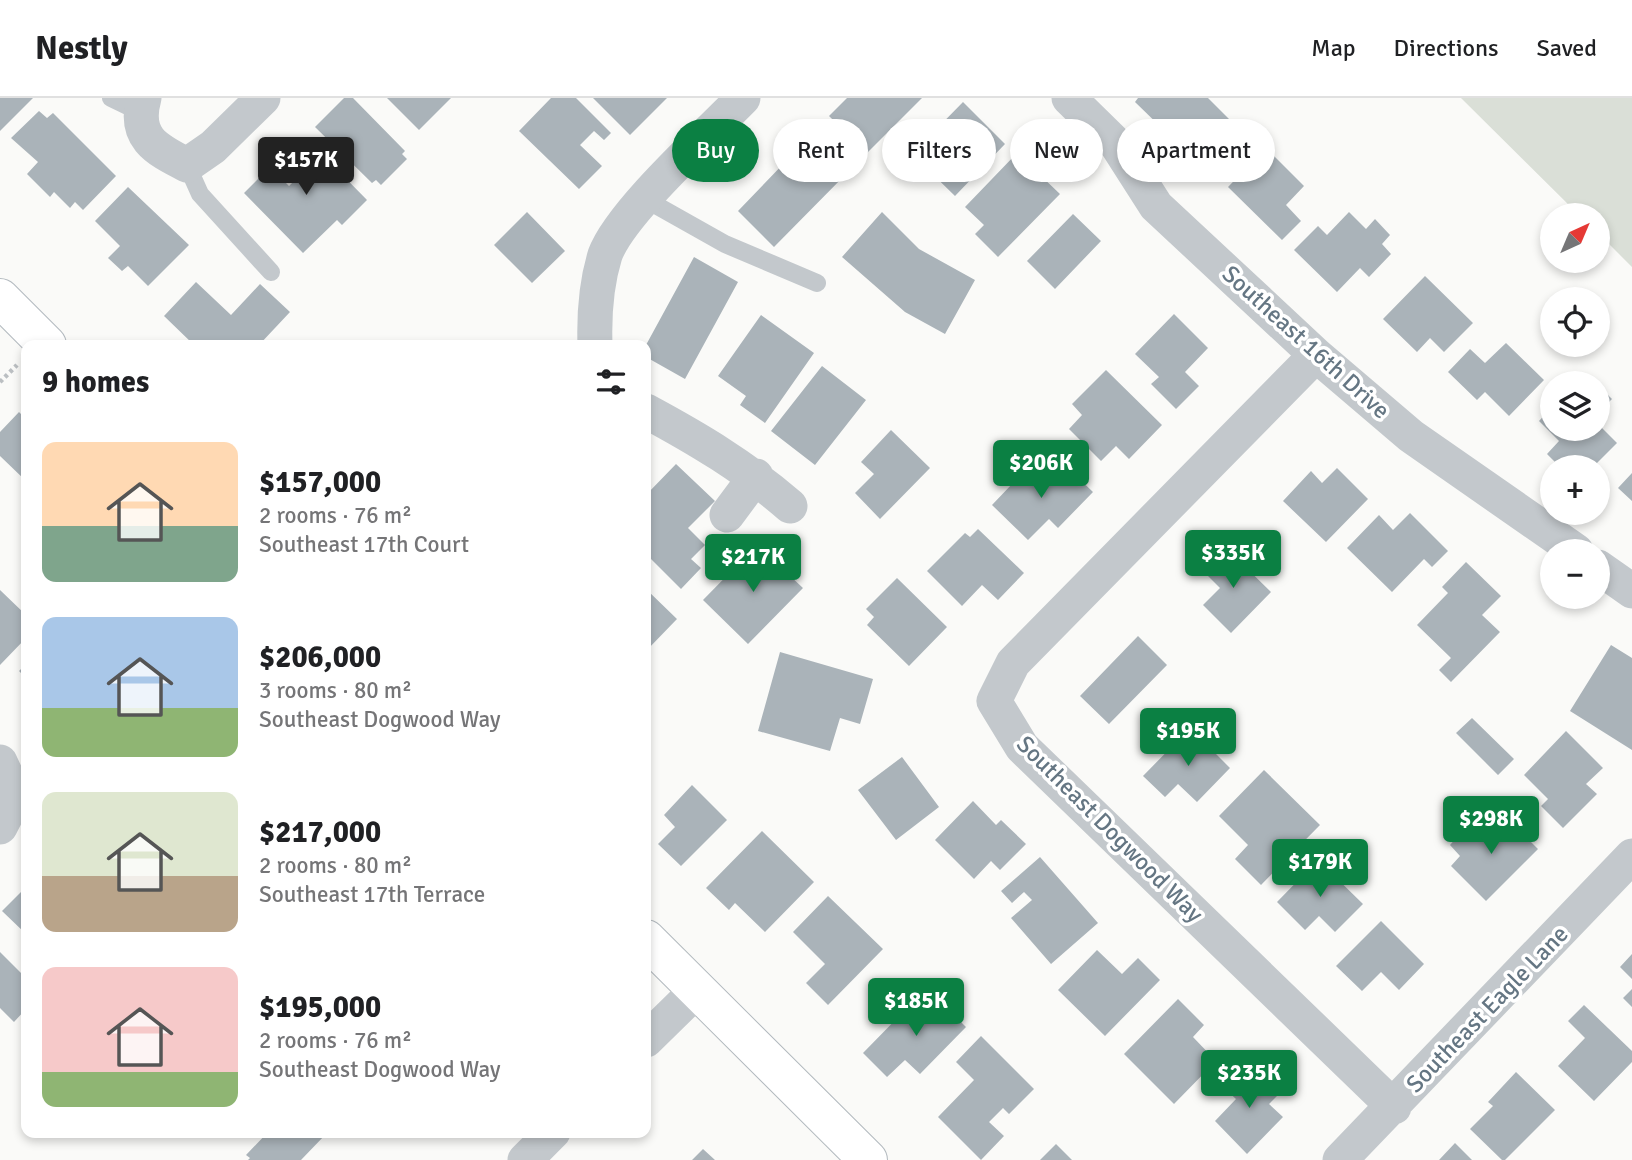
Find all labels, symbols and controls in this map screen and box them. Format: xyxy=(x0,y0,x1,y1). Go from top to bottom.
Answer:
text: Nestly xyxy=(35,28,128,69)
text: Map xyxy=(1311,33,1356,63)
text: Directions xyxy=(1394,33,1499,63)
text: Saved xyxy=(1537,33,1597,63)
chip: Buy xyxy=(672,119,759,182)
chip: Rent xyxy=(773,119,868,182)
chip: Filters xyxy=(882,119,996,182)
chip: New xyxy=(1010,119,1103,182)
chip: Apartment xyxy=(1117,119,1275,182)
pin: $157K xyxy=(257,138,355,197)
text: $157K xyxy=(274,145,338,174)
north arrow xyxy=(1540,203,1610,273)
map controls xyxy=(1540,203,1610,609)
street label: Southeast 16th Drive xyxy=(1216,259,1396,425)
button: locate xyxy=(1540,287,1610,357)
icon: filters xyxy=(592,363,630,401)
text: 9 homes xyxy=(42,364,149,401)
button: layers xyxy=(1540,371,1610,441)
pin: $206K xyxy=(992,440,1090,500)
text: $206K xyxy=(1009,448,1073,477)
button: + xyxy=(1540,455,1610,525)
text: $157,000 xyxy=(259,464,381,501)
icon: home xyxy=(98,470,182,554)
text: 2 rooms · 76 m² xyxy=(259,501,412,530)
text: Southeast 17th Court xyxy=(259,530,469,559)
pin: $335K xyxy=(1184,531,1282,590)
pin: $217K xyxy=(704,534,802,594)
text: $335K xyxy=(1201,538,1265,567)
button: − xyxy=(1540,539,1610,609)
text: $217K xyxy=(721,542,785,571)
text: $206,000 xyxy=(259,639,381,676)
icon: home xyxy=(98,645,182,729)
text: 3 rooms · 80 m² xyxy=(259,676,412,705)
text: Southeast Dogwood Way xyxy=(259,705,501,734)
pin: $195K xyxy=(1139,708,1237,768)
text: $195K xyxy=(1156,716,1220,745)
street label: Southeast Dogwood Way xyxy=(1010,729,1210,929)
pin: $298K xyxy=(1442,796,1540,856)
text: $298K xyxy=(1459,804,1523,833)
text: $217,000 xyxy=(259,814,381,851)
icon: home xyxy=(98,820,182,904)
pin: $179K xyxy=(1271,840,1369,899)
text: $179K xyxy=(1288,847,1352,876)
text: 2 rooms · 80 m² xyxy=(259,851,412,880)
text: Southeast 17th Terrace xyxy=(259,880,485,909)
street label: Southeast Eagle Lane xyxy=(1400,919,1574,1099)
pin: $185K xyxy=(867,978,965,1038)
text: $185K xyxy=(884,986,948,1015)
text: $195,000 xyxy=(259,989,381,1026)
icon: home xyxy=(98,995,182,1079)
text: 2 rooms · 76 m² xyxy=(259,1026,412,1055)
pin: $235K xyxy=(1200,1051,1298,1110)
text: Southeast Dogwood Way xyxy=(259,1055,501,1084)
text: $235K xyxy=(1217,1058,1281,1087)

